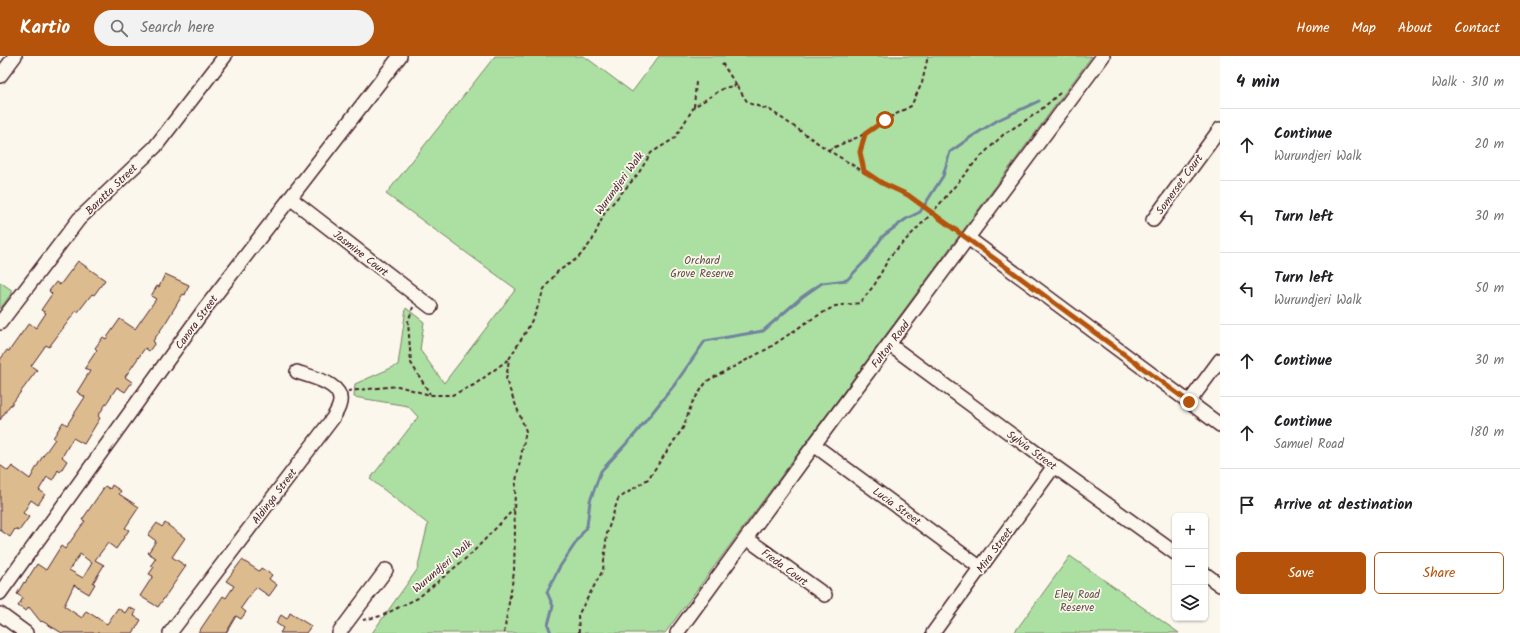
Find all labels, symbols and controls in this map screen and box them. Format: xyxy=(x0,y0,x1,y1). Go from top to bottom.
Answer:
search box xyxy=(94,10,374,46)
text: Kartio xyxy=(20,13,70,43)
text: Search here xyxy=(140,16,214,40)
icon: search xyxy=(108,17,130,39)
text: Home xyxy=(1296,17,1330,39)
text: Map xyxy=(1352,17,1376,39)
text: About xyxy=(1398,17,1432,39)
text: Contact xyxy=(1454,17,1500,39)
text: 4 min xyxy=(1236,69,1280,96)
text: Walk · 310 m xyxy=(1431,72,1504,93)
route start xyxy=(876,111,894,129)
text: Continue xyxy=(1274,122,1332,146)
icon: ahead xyxy=(1236,134,1258,156)
text: 20 m xyxy=(1474,134,1504,155)
text: Wurundjeri Walk xyxy=(1274,146,1362,167)
street label: Wurundjeri Walk xyxy=(591,148,649,219)
street label: Somerset Court xyxy=(1152,150,1208,219)
street label: Baratta Street xyxy=(81,159,143,219)
text: Turn left xyxy=(1274,205,1334,229)
icon: left xyxy=(1236,206,1258,228)
text: 30 m xyxy=(1475,206,1504,227)
street label: Jasmine Court xyxy=(329,226,393,282)
park label: Orchard Grove Reserve xyxy=(670,252,734,283)
text: Turn left xyxy=(1274,266,1334,290)
icon: left xyxy=(1236,278,1258,300)
text: 50 m xyxy=(1475,278,1504,299)
text: Wurundjeri Walk xyxy=(1274,290,1362,311)
street label: Canora Street xyxy=(171,291,223,354)
street label: Fulton Road xyxy=(867,317,915,372)
text: Continue xyxy=(1274,349,1332,373)
icon: ahead xyxy=(1236,350,1258,372)
text: 30 m xyxy=(1475,350,1504,371)
route end xyxy=(1180,393,1198,411)
text: Continue xyxy=(1274,410,1332,434)
icon: ahead xyxy=(1236,422,1258,444)
text: 180 m xyxy=(1470,422,1504,443)
street label: Sylvia Street xyxy=(1002,426,1061,476)
text: Samuel Road xyxy=(1274,434,1344,455)
street label: Aldinga Street xyxy=(248,464,302,528)
street label: Lucia Street xyxy=(868,483,925,531)
text: Arrive at destination xyxy=(1274,493,1413,517)
icon: arrive xyxy=(1236,494,1258,516)
map controls xyxy=(1172,513,1208,621)
button: + xyxy=(1172,513,1208,549)
street label: Mira Street xyxy=(972,523,1018,577)
street label: Wurundjeri Walk xyxy=(409,535,477,598)
street label: Freda Court xyxy=(757,545,812,591)
button: − xyxy=(1172,549,1208,585)
button: Save xyxy=(1236,552,1366,594)
button: Share xyxy=(1374,552,1504,594)
button: layers xyxy=(1172,585,1208,621)
park label: Eley Road Reserve xyxy=(1054,586,1100,617)

